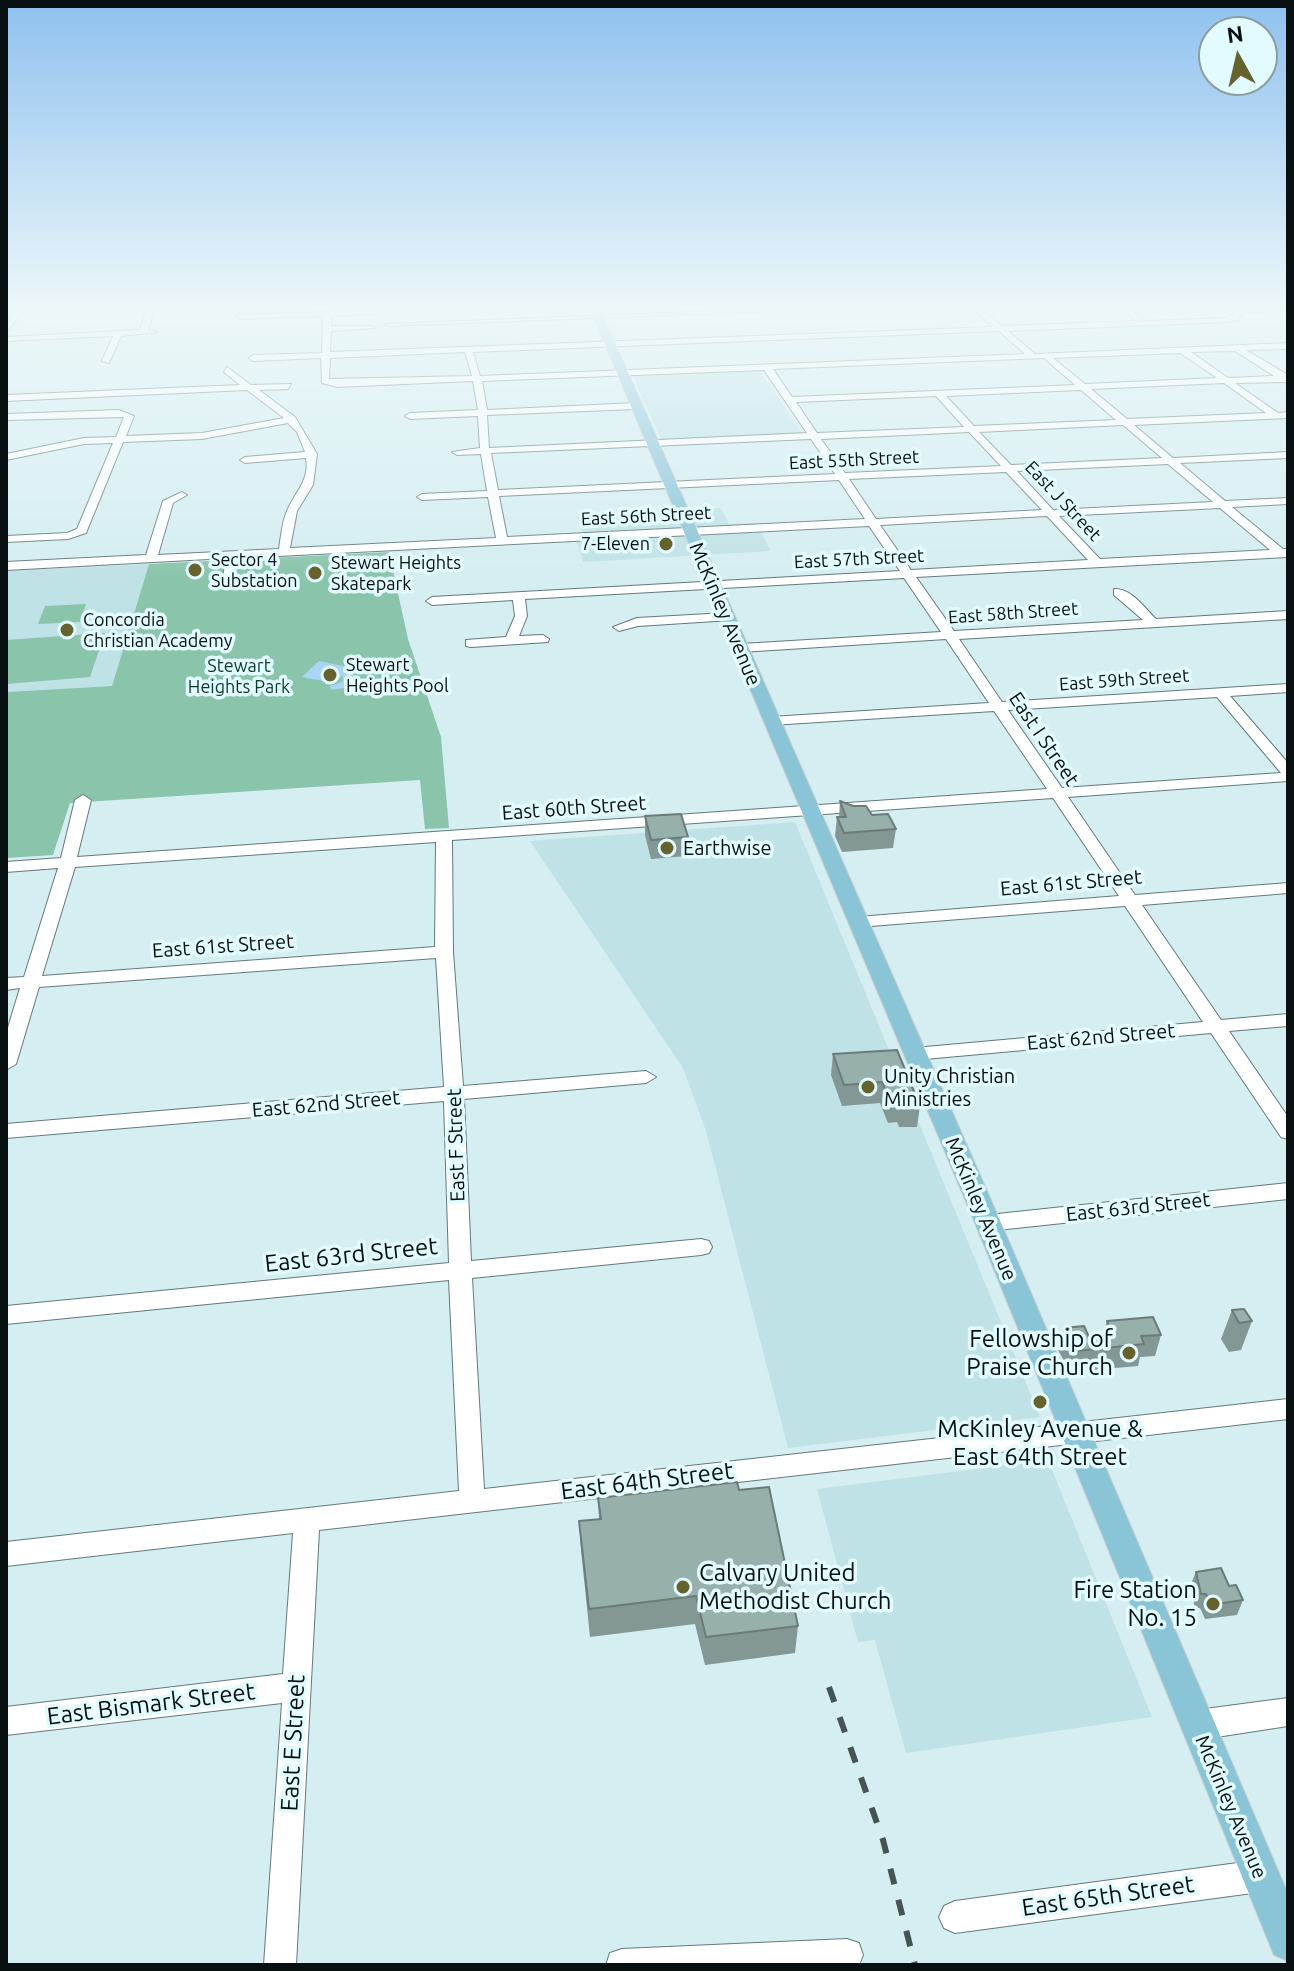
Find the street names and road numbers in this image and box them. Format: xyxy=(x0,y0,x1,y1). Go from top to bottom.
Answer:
street label: East 55th Street xyxy=(788,446,920,474)
street label: East J Street xyxy=(1020,456,1106,546)
street label: East 56th Street xyxy=(580,502,712,530)
street label: McKinley Avenue xyxy=(684,539,766,689)
street label: East 57th Street xyxy=(793,545,925,573)
street label: East 58th Street xyxy=(947,598,1079,628)
street label: East 59th Street xyxy=(1058,665,1190,695)
street label: East I Street xyxy=(1004,687,1084,791)
street label: East 60th Street xyxy=(501,791,647,825)
street label: East 61st Street xyxy=(999,865,1143,901)
street label: East 61st Street xyxy=(151,929,295,963)
street label: East 62nd Street xyxy=(1026,1019,1176,1055)
street label: East 62nd Street xyxy=(251,1086,401,1122)
street label: East F Street xyxy=(442,1088,470,1202)
street label: McKinley Avenue xyxy=(940,1134,1022,1284)
street label: East 63rd Street xyxy=(1065,1187,1211,1227)
street label: East 63rd Street xyxy=(263,1232,439,1278)
street label: East 64th Street xyxy=(559,1456,735,1506)
street label: East E Street xyxy=(275,1674,311,1812)
street label: East Bismark Street xyxy=(45,1677,257,1731)
street label: McKinley Avenue xyxy=(1190,1732,1272,1882)
street label: East 65th Street xyxy=(1020,1870,1196,1922)

